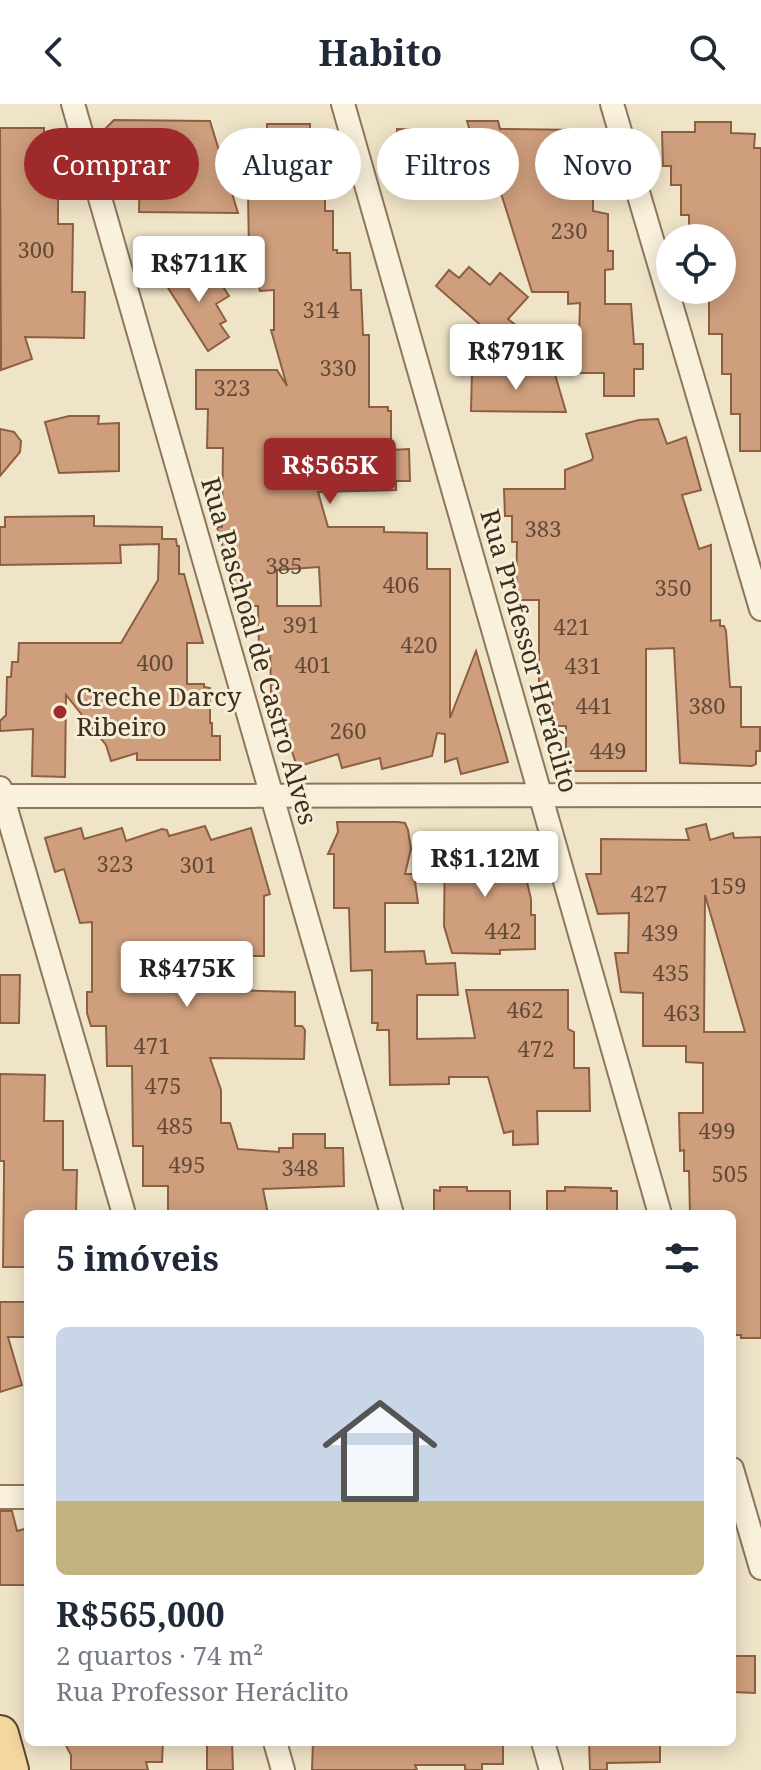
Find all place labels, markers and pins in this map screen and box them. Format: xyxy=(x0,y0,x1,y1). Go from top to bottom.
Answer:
pin: R$711K xyxy=(134,236,264,304)
pin: R$791K xyxy=(451,324,581,392)
pin: R$565K xyxy=(265,438,395,506)
place label: Creche Darcy Ribeiro xyxy=(76,678,242,744)
marker: Creche Darcy Ribeiro xyxy=(51,703,69,721)
pin: R$1.12M xyxy=(411,831,559,899)
pin: R$475K xyxy=(122,941,252,1009)

